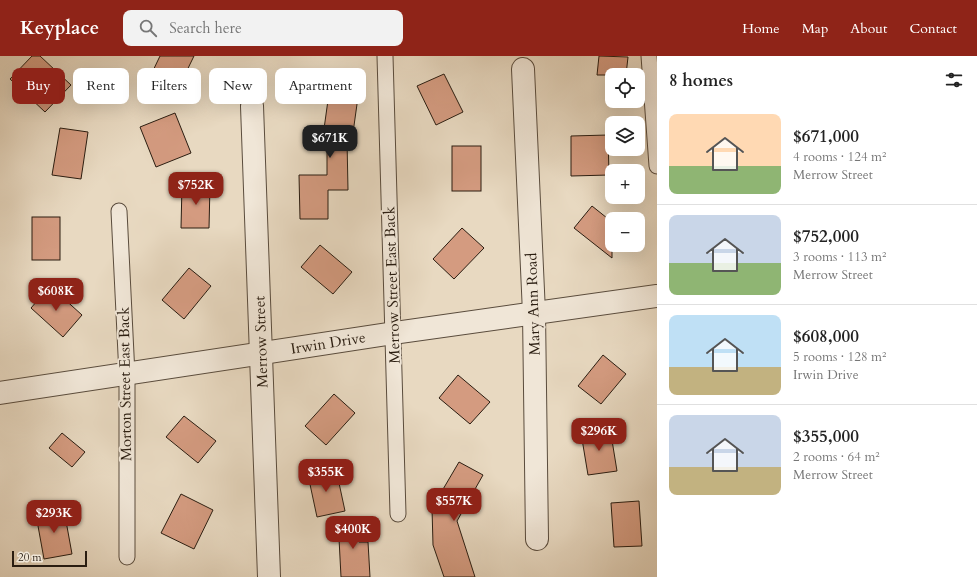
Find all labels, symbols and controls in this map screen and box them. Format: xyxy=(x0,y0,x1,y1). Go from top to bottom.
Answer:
search box xyxy=(123,10,403,46)
text: Keyplace xyxy=(20,15,99,41)
icon: search xyxy=(137,17,159,39)
text: Search here xyxy=(169,18,242,38)
text: Home xyxy=(742,19,780,38)
text: Map xyxy=(802,19,828,38)
text: About xyxy=(850,19,887,38)
text: Contact xyxy=(909,19,957,38)
chip: Buy xyxy=(12,68,65,104)
chip: Rent xyxy=(73,68,129,104)
chip: Filters xyxy=(137,68,201,104)
chip: New xyxy=(209,68,267,104)
chip: Apartment xyxy=(275,68,366,104)
map controls xyxy=(605,68,645,252)
button: locate xyxy=(605,68,645,108)
text: 8 homes xyxy=(669,69,733,92)
icon: filters xyxy=(943,69,965,91)
button: layers xyxy=(605,116,645,156)
pin: $671K xyxy=(302,125,358,159)
text: $671,000 xyxy=(793,125,859,148)
text: $671K xyxy=(311,129,349,147)
icon: home xyxy=(701,130,749,178)
text: 4 rooms · 124 m² xyxy=(793,148,886,166)
button: + xyxy=(605,164,645,204)
text: Merrow Street xyxy=(793,166,873,184)
pin: $752K xyxy=(168,172,224,206)
text: $752K xyxy=(177,176,215,194)
street label: Merrow Street East Back xyxy=(379,206,405,364)
button: − xyxy=(605,212,645,252)
text: $752,000 xyxy=(793,225,859,248)
icon: home xyxy=(701,231,749,279)
text: 3 rooms · 113 m² xyxy=(793,248,886,266)
street label: Mary Ann Road xyxy=(521,252,545,356)
text: Merrow Street xyxy=(793,266,873,284)
pin: $608K xyxy=(28,278,84,312)
text: $608K xyxy=(37,282,75,300)
street label: Merrow Street xyxy=(249,295,273,388)
street label: Morton Street East Back xyxy=(114,307,136,461)
text: $608,000 xyxy=(793,325,859,348)
street label: Irwin Drive xyxy=(289,327,367,359)
icon: home xyxy=(701,331,749,379)
text: 5 rooms · 128 m² xyxy=(793,348,886,366)
text: Irwin Drive xyxy=(793,366,859,384)
pin: $296K xyxy=(571,418,627,452)
text: $296K xyxy=(580,422,618,440)
text: $355,000 xyxy=(793,425,859,448)
icon: home xyxy=(701,431,749,479)
text: 2 rooms · 64 m² xyxy=(793,448,880,466)
pin: $355K xyxy=(298,459,354,493)
text: $355K xyxy=(307,463,345,481)
text: Merrow Street xyxy=(793,466,873,484)
pin: $557K xyxy=(426,488,482,522)
text: $557K xyxy=(435,492,473,510)
pin: $293K xyxy=(26,500,82,534)
text: $293K xyxy=(35,504,73,522)
pin: $400K xyxy=(325,516,381,550)
text: $400K xyxy=(334,520,372,538)
scale bar xyxy=(12,549,87,568)
text: 20 m xyxy=(18,550,42,565)

